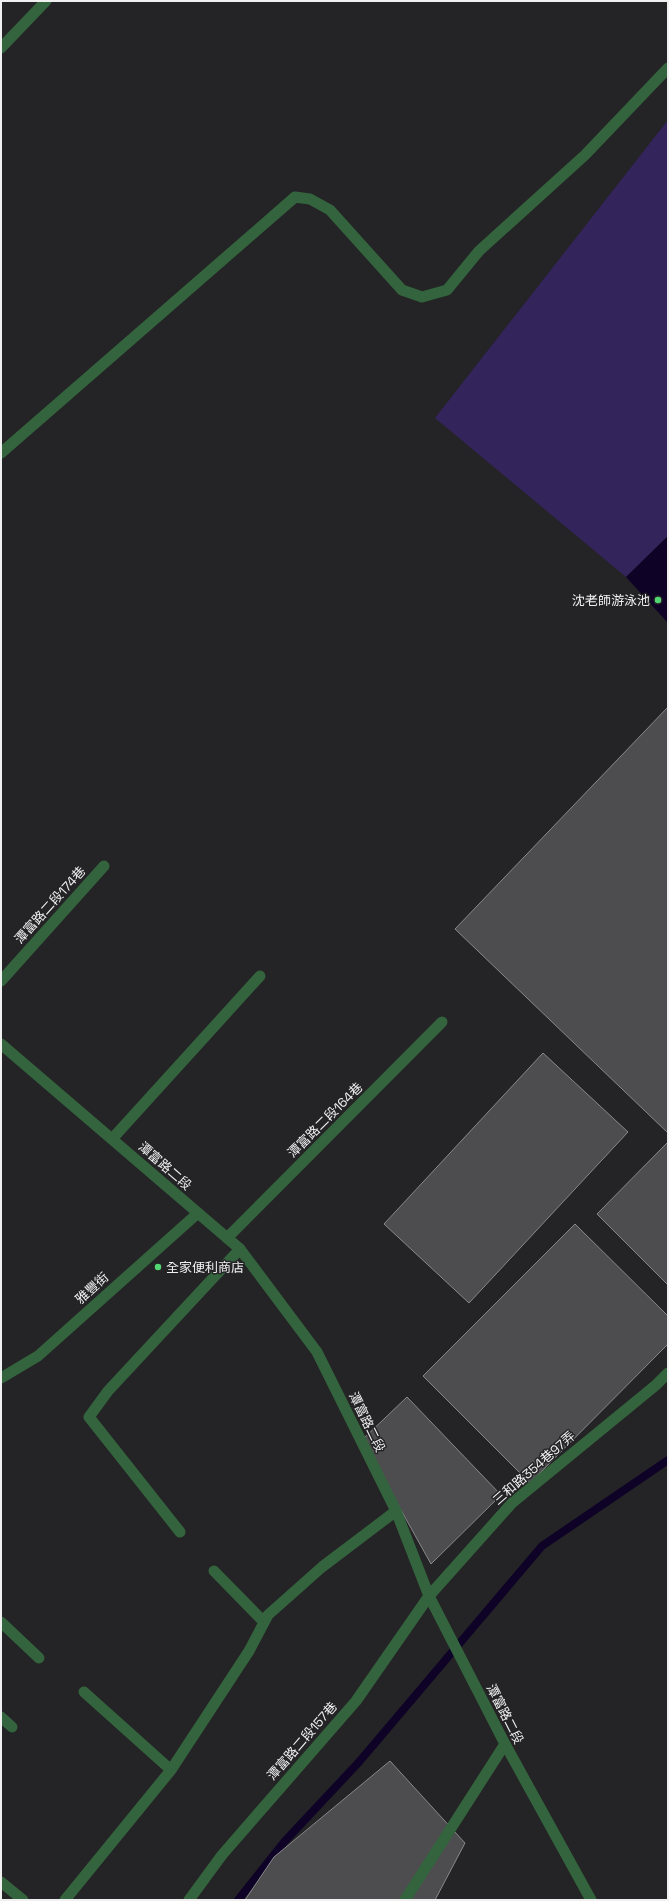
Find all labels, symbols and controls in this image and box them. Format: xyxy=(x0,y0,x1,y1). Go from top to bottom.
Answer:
place label: 沈老師游泳池 xyxy=(572,592,650,609)
marker: 沈老師游泳池 xyxy=(653,595,663,605)
street label: 潭富路二段174巷 xyxy=(11,863,89,947)
street label: 潭富路二段164巷 xyxy=(284,1079,366,1161)
street label: 潭富路二段 xyxy=(135,1138,195,1194)
place label: 全家便利商店 xyxy=(166,1259,244,1276)
marker: 全家便利商店 xyxy=(153,1262,163,1272)
street label: 雅豐街 xyxy=(72,1269,112,1307)
street label: 潭富路二段 xyxy=(345,1389,389,1455)
street label: 三和路354巷97弄 xyxy=(489,1428,579,1508)
street label: 潭富路二段 xyxy=(483,1681,527,1747)
street label: 潭富路二段157巷 xyxy=(263,1698,341,1784)

